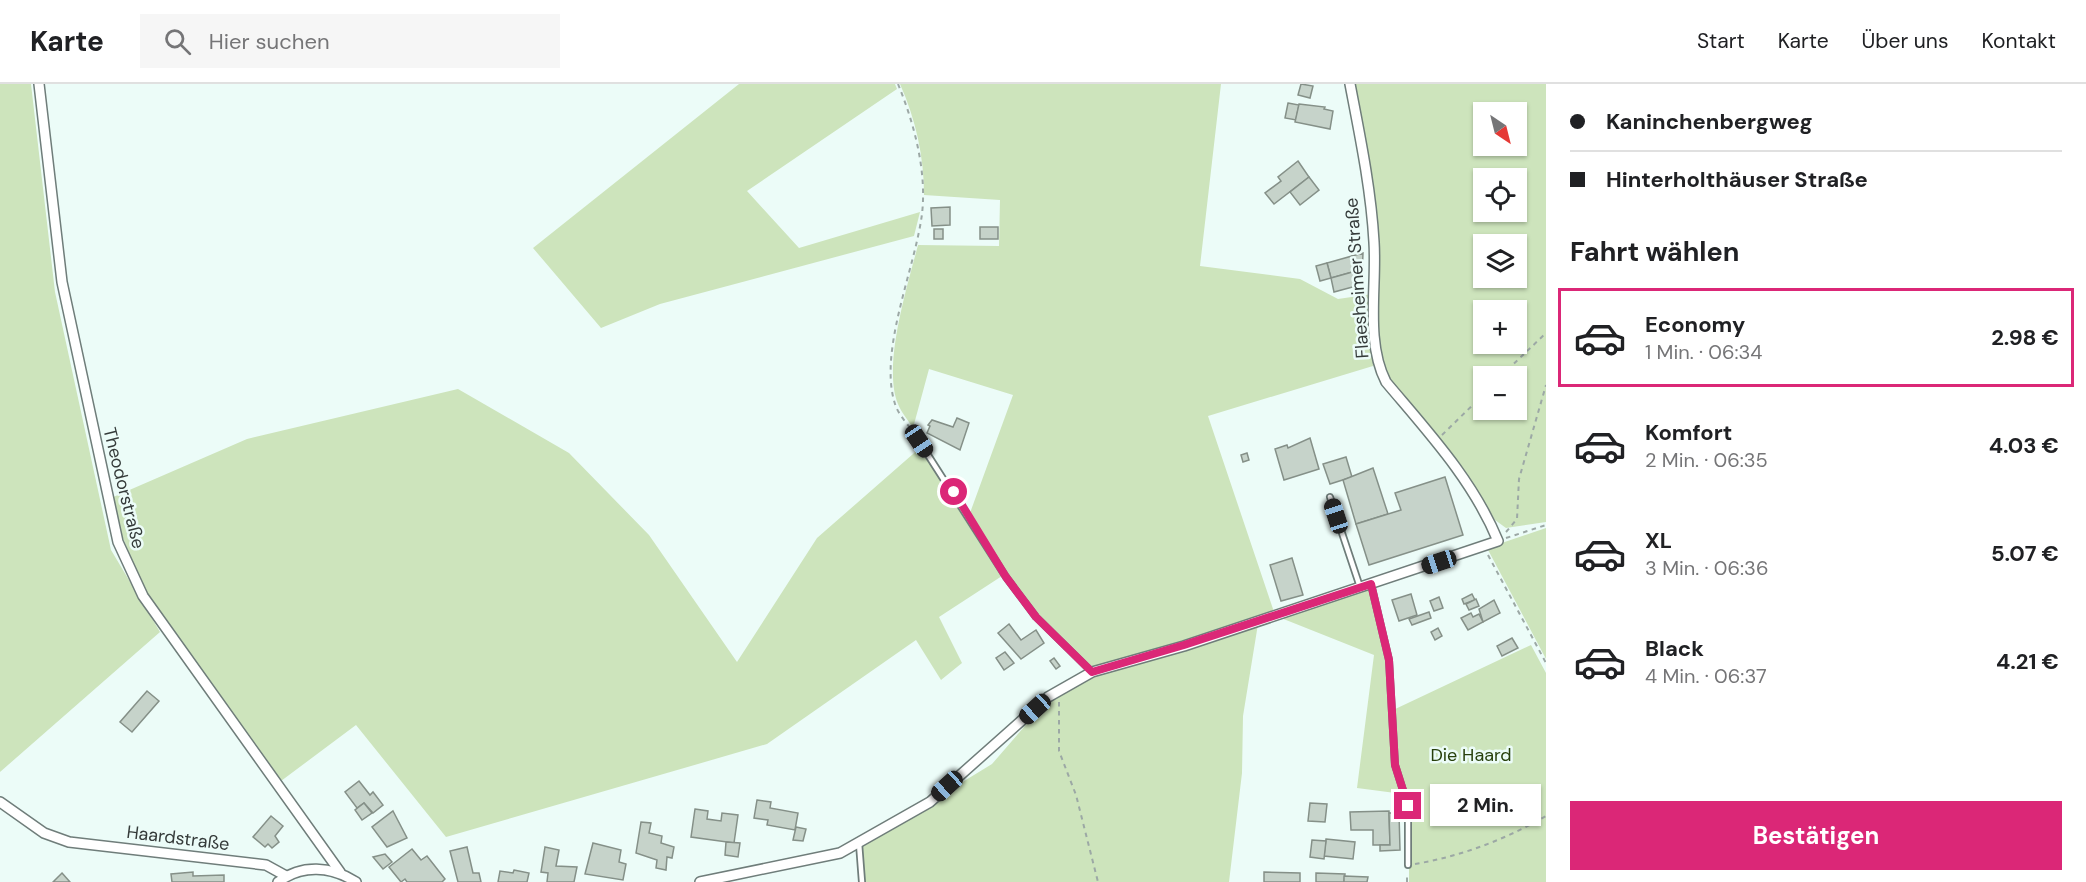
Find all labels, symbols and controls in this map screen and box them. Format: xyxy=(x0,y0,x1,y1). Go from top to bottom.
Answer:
search box xyxy=(140,14,560,68)
text: Karte xyxy=(30,23,104,60)
icon: search xyxy=(161,25,194,58)
text: Hier suchen xyxy=(209,27,330,56)
text: Start xyxy=(1697,27,1745,55)
text: Karte xyxy=(1778,27,1829,55)
text: Über uns xyxy=(1862,27,1948,55)
text: Kontakt xyxy=(1981,27,2056,55)
north arrow xyxy=(1473,102,1527,156)
map controls xyxy=(1473,102,1527,420)
text: Kaninchenbergweg xyxy=(1606,107,1813,136)
text: Hinterholthäuser Straße xyxy=(1606,165,1868,194)
button: locate xyxy=(1473,168,1527,222)
street label: Flaesheimer Straße xyxy=(1339,197,1375,359)
button: layers xyxy=(1473,234,1527,288)
text: Fahrt wählen xyxy=(1570,234,1740,269)
button: + xyxy=(1473,300,1527,354)
text: Economy xyxy=(1645,310,1745,339)
icon: car xyxy=(1573,311,1627,365)
text: 2.98 € xyxy=(1991,323,2059,352)
text: 1 Min. · 06:34 xyxy=(1645,339,1762,365)
button: − xyxy=(1473,366,1527,420)
text: Komfort xyxy=(1645,418,1732,447)
icon: car xyxy=(1573,419,1627,473)
car xyxy=(901,421,937,461)
street label: Theodorstraße xyxy=(97,425,151,551)
text: 4.03 € xyxy=(1989,431,2059,460)
text: 2 Min. · 06:35 xyxy=(1645,447,1768,473)
route start xyxy=(940,478,967,505)
car xyxy=(1322,496,1350,536)
text: XL xyxy=(1645,526,1672,555)
icon: car xyxy=(1573,527,1627,581)
text: 5.07 € xyxy=(1991,539,2059,568)
car xyxy=(1419,548,1459,576)
text: 3 Min. · 06:36 xyxy=(1645,555,1768,581)
text: Black xyxy=(1645,634,1704,663)
icon: car xyxy=(1573,635,1627,689)
text: 4.21 € xyxy=(1996,647,2059,676)
text: 4 Min. · 06:37 xyxy=(1645,663,1767,689)
car xyxy=(1016,690,1054,728)
park label: Die Haard xyxy=(1430,743,1512,767)
car xyxy=(928,767,966,805)
callout: 2 Min. xyxy=(1429,785,1540,827)
route end xyxy=(1394,792,1421,819)
text: 2 Min. xyxy=(1457,792,1514,818)
button: Bestätigen xyxy=(1570,801,2062,870)
street label: Haardstraße xyxy=(125,820,231,856)

